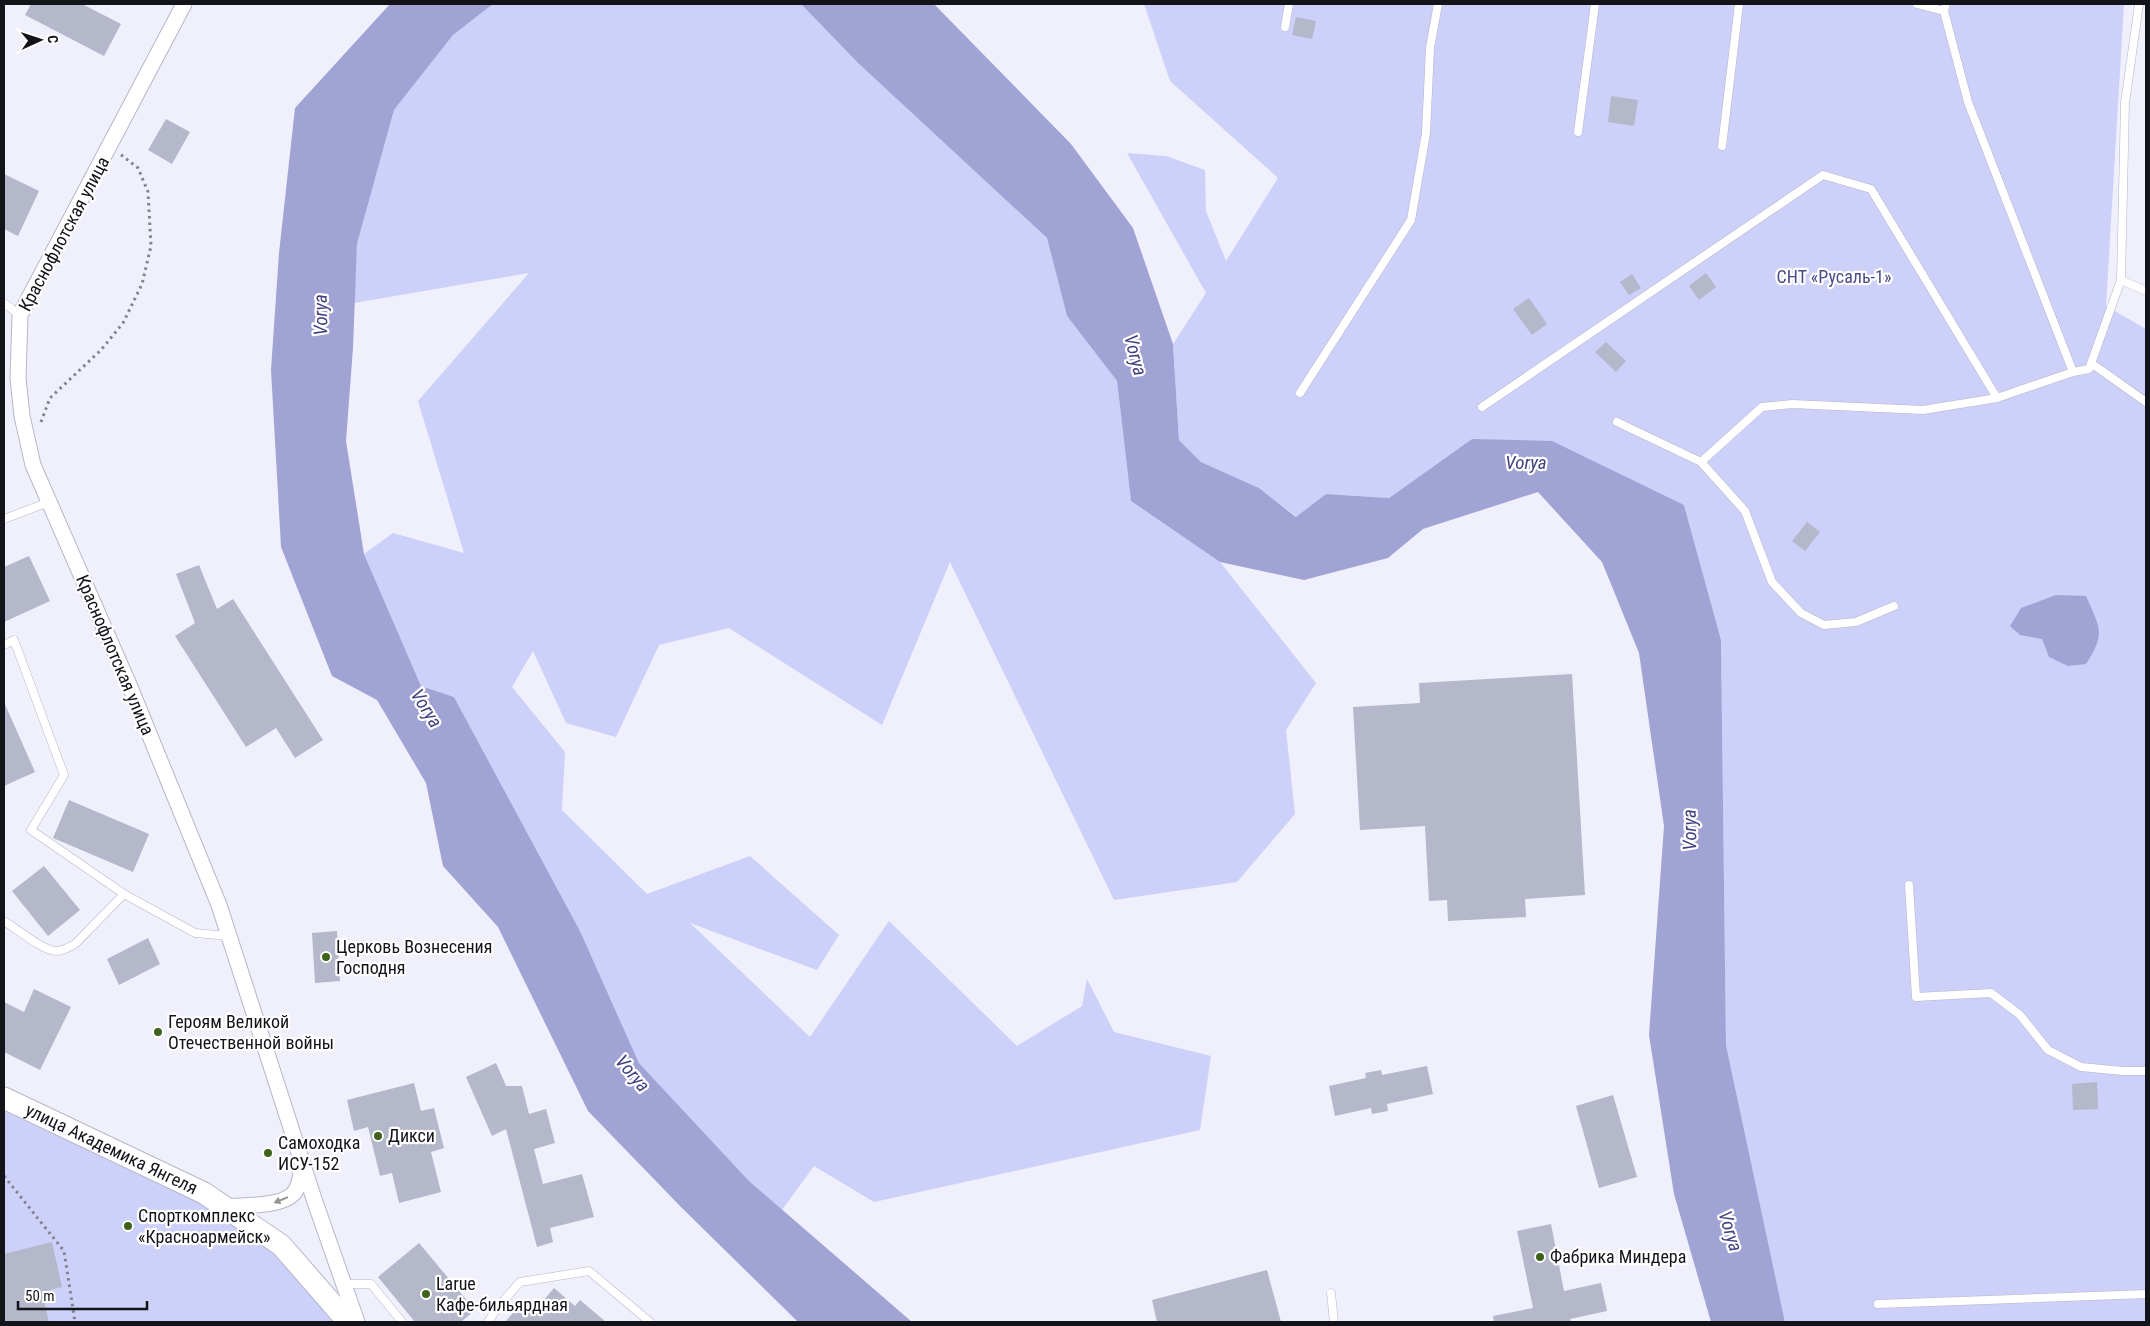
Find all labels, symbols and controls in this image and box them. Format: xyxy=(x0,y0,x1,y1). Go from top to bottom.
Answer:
north arrow xyxy=(15,15,65,65)
text: С xyxy=(45,35,61,44)
street label: Краснофлотская улица xyxy=(14,153,113,315)
park label: СНТ «Русаль-1» xyxy=(1777,266,1891,287)
water label: Vorya xyxy=(309,294,332,336)
water label: Vorya xyxy=(1119,332,1152,378)
water label: Vorya xyxy=(1505,451,1547,474)
street label: Краснофлотская улица xyxy=(72,572,159,738)
water label: Vorya xyxy=(406,685,447,732)
water label: Vorya xyxy=(1678,809,1701,851)
place label: Церковь Вознесения Господня xyxy=(336,936,492,978)
marker: Церковь Вознесения Господня xyxy=(320,951,332,963)
place label: Героям Великой Отечественной войны xyxy=(168,1011,334,1053)
marker: Героям Великой Отечественной войны xyxy=(152,1026,164,1038)
water label: Vorya xyxy=(611,1050,655,1097)
street label: улица Академика Янгеля xyxy=(22,1099,201,1198)
place label: Дикси xyxy=(388,1125,435,1146)
marker: Дикси xyxy=(372,1130,384,1142)
place label: Самоходка ИСУ-152 xyxy=(278,1132,360,1174)
marker: Самоходка ИСУ-152 xyxy=(262,1147,274,1159)
one-way arrow xyxy=(274,1196,288,1204)
place label: Спорткомплекс «Красноармейск» xyxy=(138,1205,271,1247)
water label: Vorya xyxy=(1713,1208,1748,1254)
marker: Спорткомплекс «Красноармейск» xyxy=(122,1220,134,1232)
place label: Фабрика Миндера xyxy=(1550,1246,1686,1267)
marker: Фабрика Миндера xyxy=(1534,1251,1546,1263)
place label: Larue Кафе-бильярдная xyxy=(436,1273,568,1315)
scale bar xyxy=(18,1278,146,1310)
text: 50 m xyxy=(25,1287,55,1305)
marker: Larue Кафе-бильярдная xyxy=(420,1288,432,1300)

